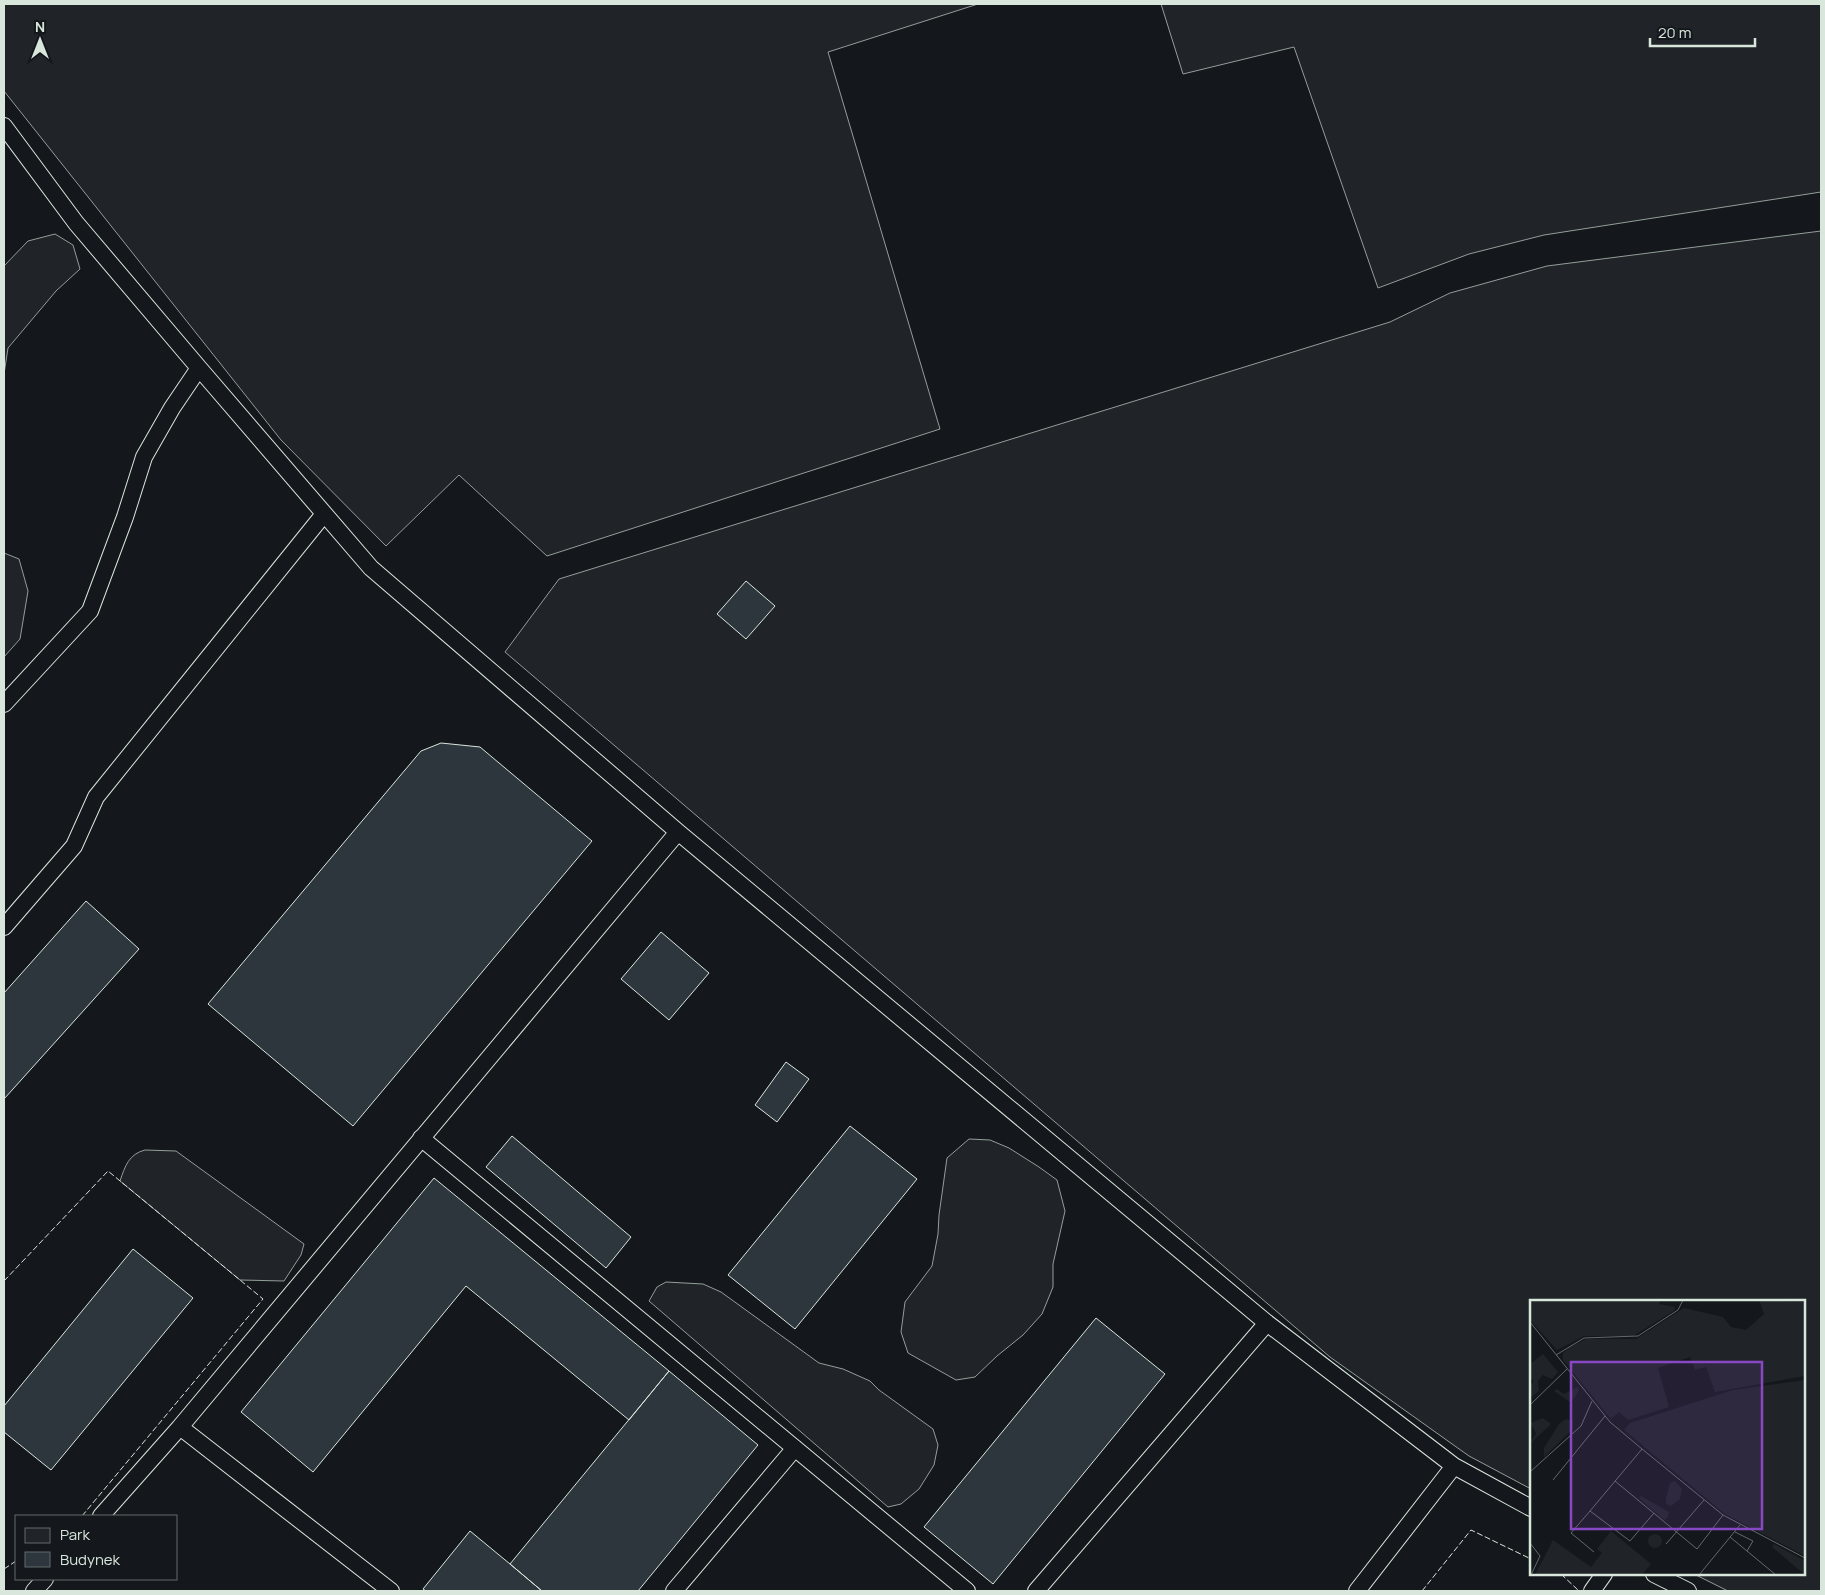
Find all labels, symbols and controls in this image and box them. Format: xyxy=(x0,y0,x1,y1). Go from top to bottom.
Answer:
north arrow xyxy=(15,15,65,65)
scale bar xyxy=(1650,15,1755,47)
text: N xyxy=(35,17,45,36)
text: 20 m xyxy=(1658,22,1691,43)
inset map xyxy=(1530,1300,1805,1575)
legend xyxy=(15,1515,178,1580)
text: Park xyxy=(60,1524,90,1545)
text: Budynek xyxy=(60,1549,121,1570)

